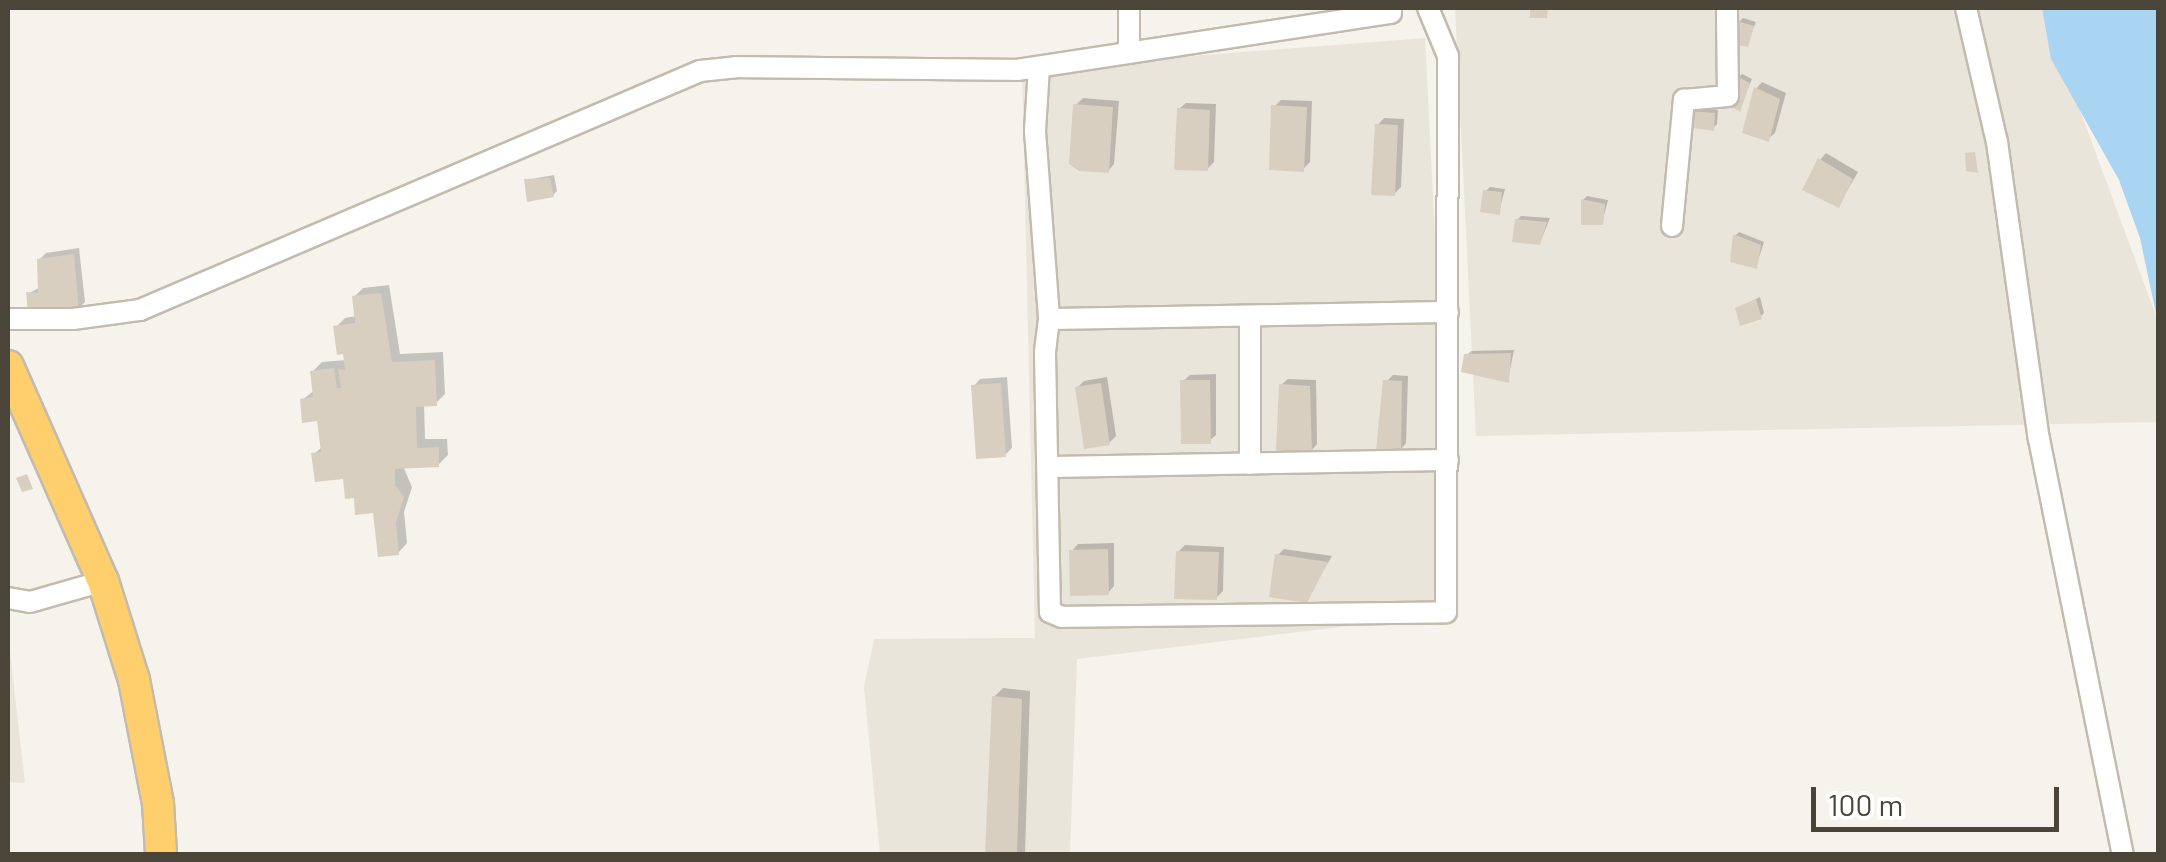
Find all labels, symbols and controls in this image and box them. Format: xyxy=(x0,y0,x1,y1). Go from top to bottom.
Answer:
scale bar xyxy=(1816,767,2064,829)
text: 100 m xyxy=(1828,786,1903,822)

